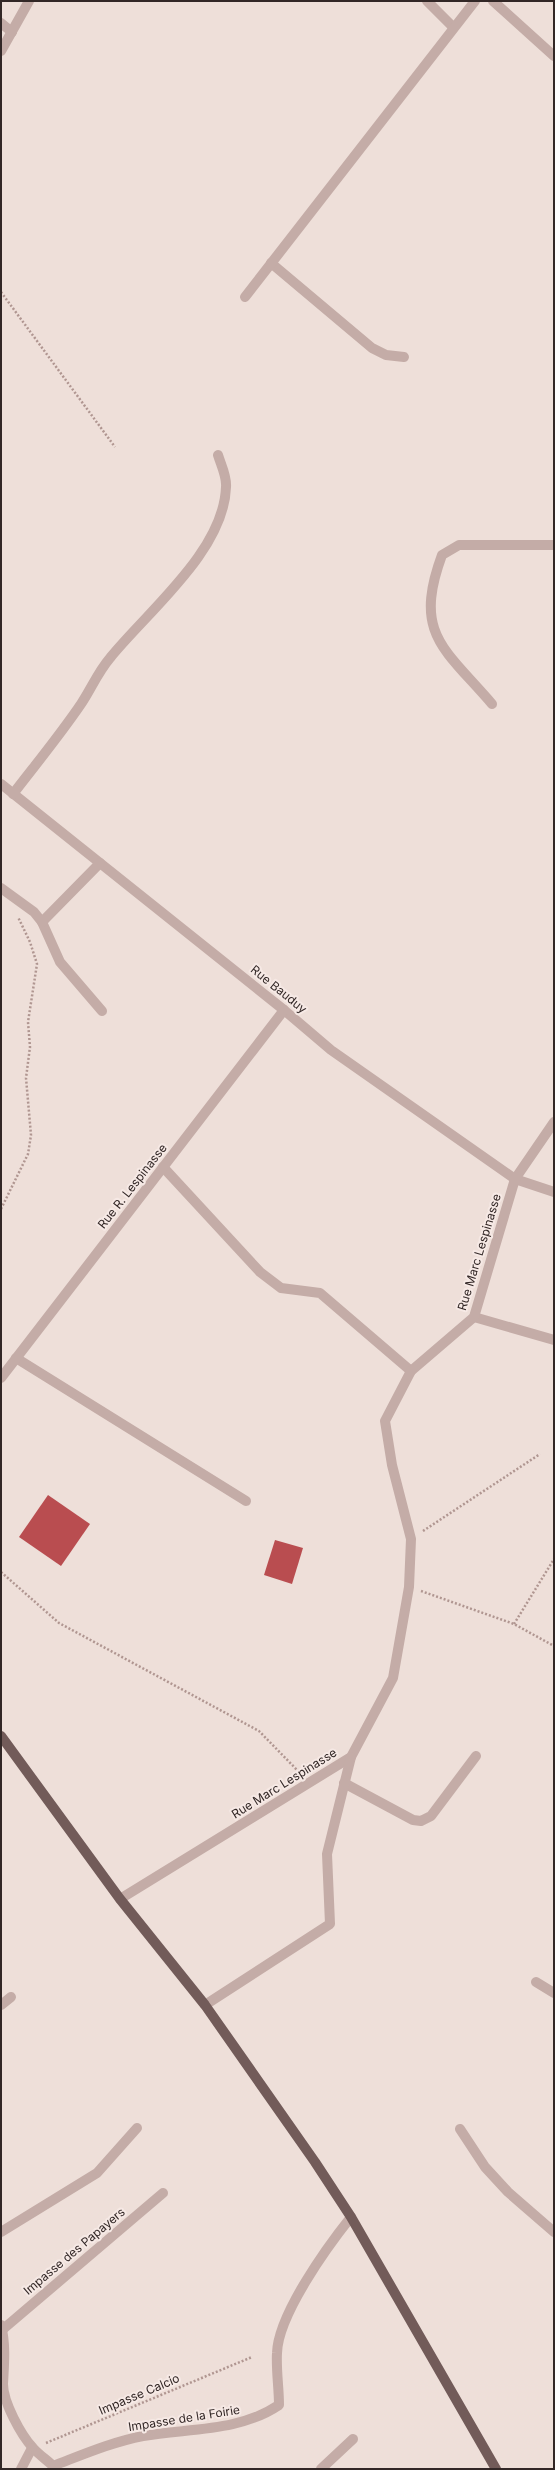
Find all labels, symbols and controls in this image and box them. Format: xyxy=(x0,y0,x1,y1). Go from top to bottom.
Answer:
street label: Rue Bauduy xyxy=(248,962,310,1016)
street label: Rue R. Lespinasse xyxy=(94,1141,170,1231)
street label: Rue Marc Lespinasse xyxy=(454,1192,504,1312)
street label: Rue Marc Lespinasse xyxy=(229,1745,339,1821)
street label: Impasse des Papayers xyxy=(20,2204,128,2298)
street label: Impasse Calcio xyxy=(96,2370,182,2418)
street label: Impasse de la Foirie xyxy=(127,2402,241,2434)

